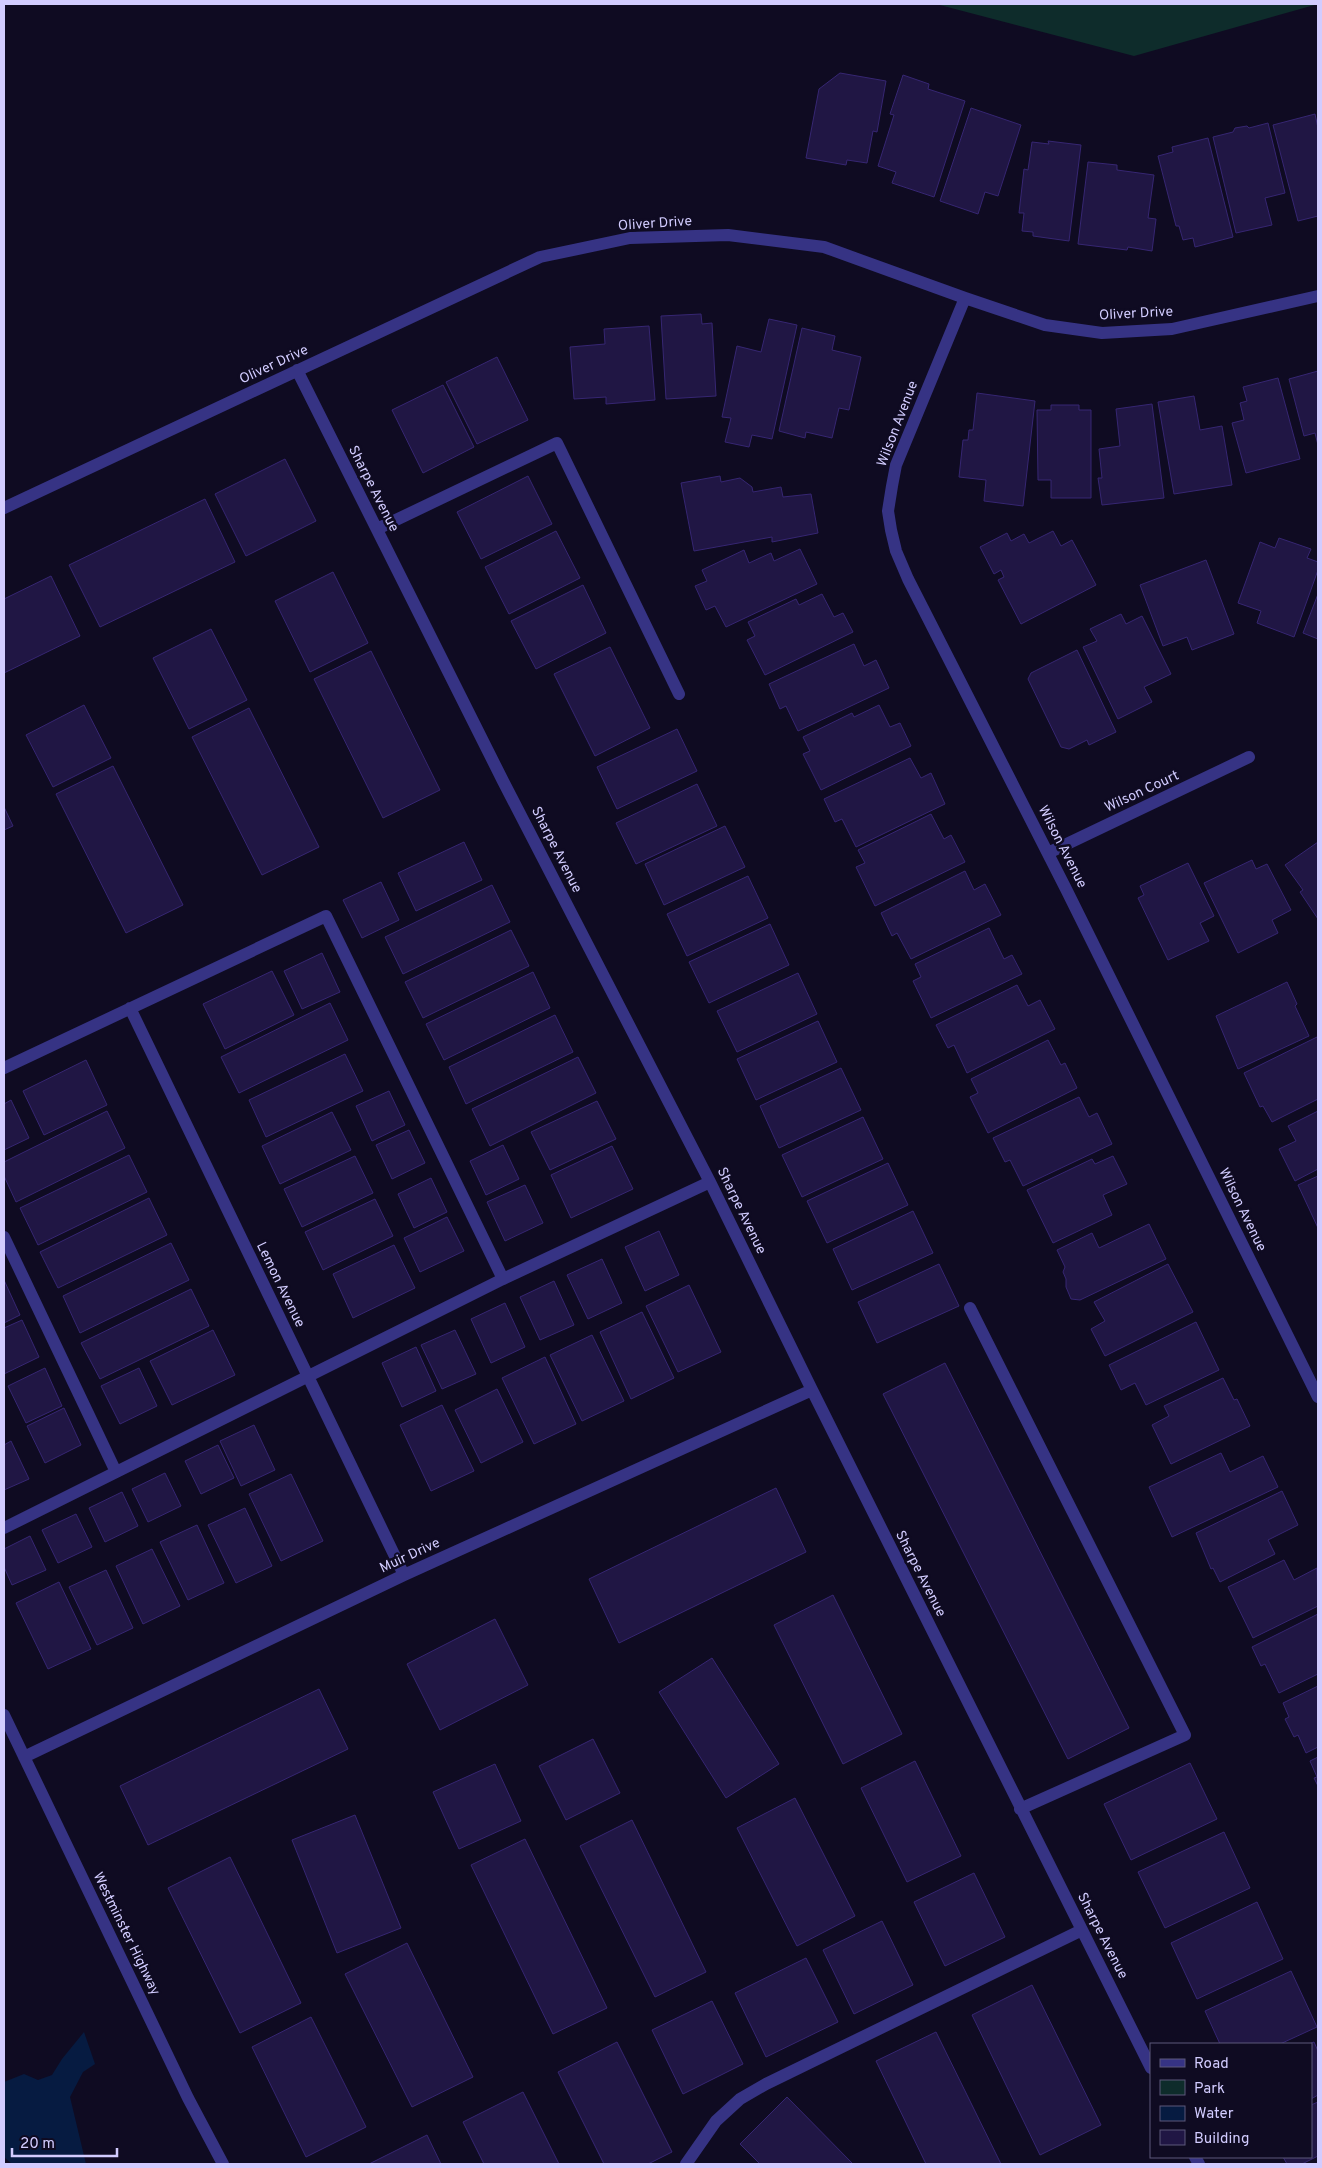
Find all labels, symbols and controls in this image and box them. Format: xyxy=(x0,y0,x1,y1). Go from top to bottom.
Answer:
street label: Oliver Drive xyxy=(617,213,693,235)
street label: Oliver Drive xyxy=(1099,304,1173,324)
street label: Oliver Drive xyxy=(237,342,311,388)
street label: Wilson Avenue xyxy=(874,379,922,469)
street label: Sharpe Avenue xyxy=(344,443,402,535)
street label: Wilson Court xyxy=(1102,767,1182,817)
street label: Wilson Avenue xyxy=(1034,803,1090,891)
street label: Sharpe Avenue xyxy=(527,804,585,896)
street label: Sharpe Avenue xyxy=(713,1165,769,1257)
street label: Wilson Avenue xyxy=(1215,1166,1269,1254)
street label: Lemon Avenue xyxy=(252,1240,308,1330)
street label: Sharpe Avenue xyxy=(891,1528,949,1620)
street label: Muir Drive xyxy=(377,1535,443,1577)
street label: Westminster Highway xyxy=(89,1870,163,1998)
street label: Sharpe Avenue xyxy=(1073,1890,1131,1982)
legend xyxy=(1150,2043,1312,2158)
text: Road xyxy=(1194,2055,1229,2074)
text: Park xyxy=(1194,2080,1225,2099)
text: Water xyxy=(1194,2105,1234,2124)
scale bar xyxy=(12,2126,118,2158)
text: Building xyxy=(1194,2130,1249,2149)
text: 20 m xyxy=(20,2135,55,2154)

